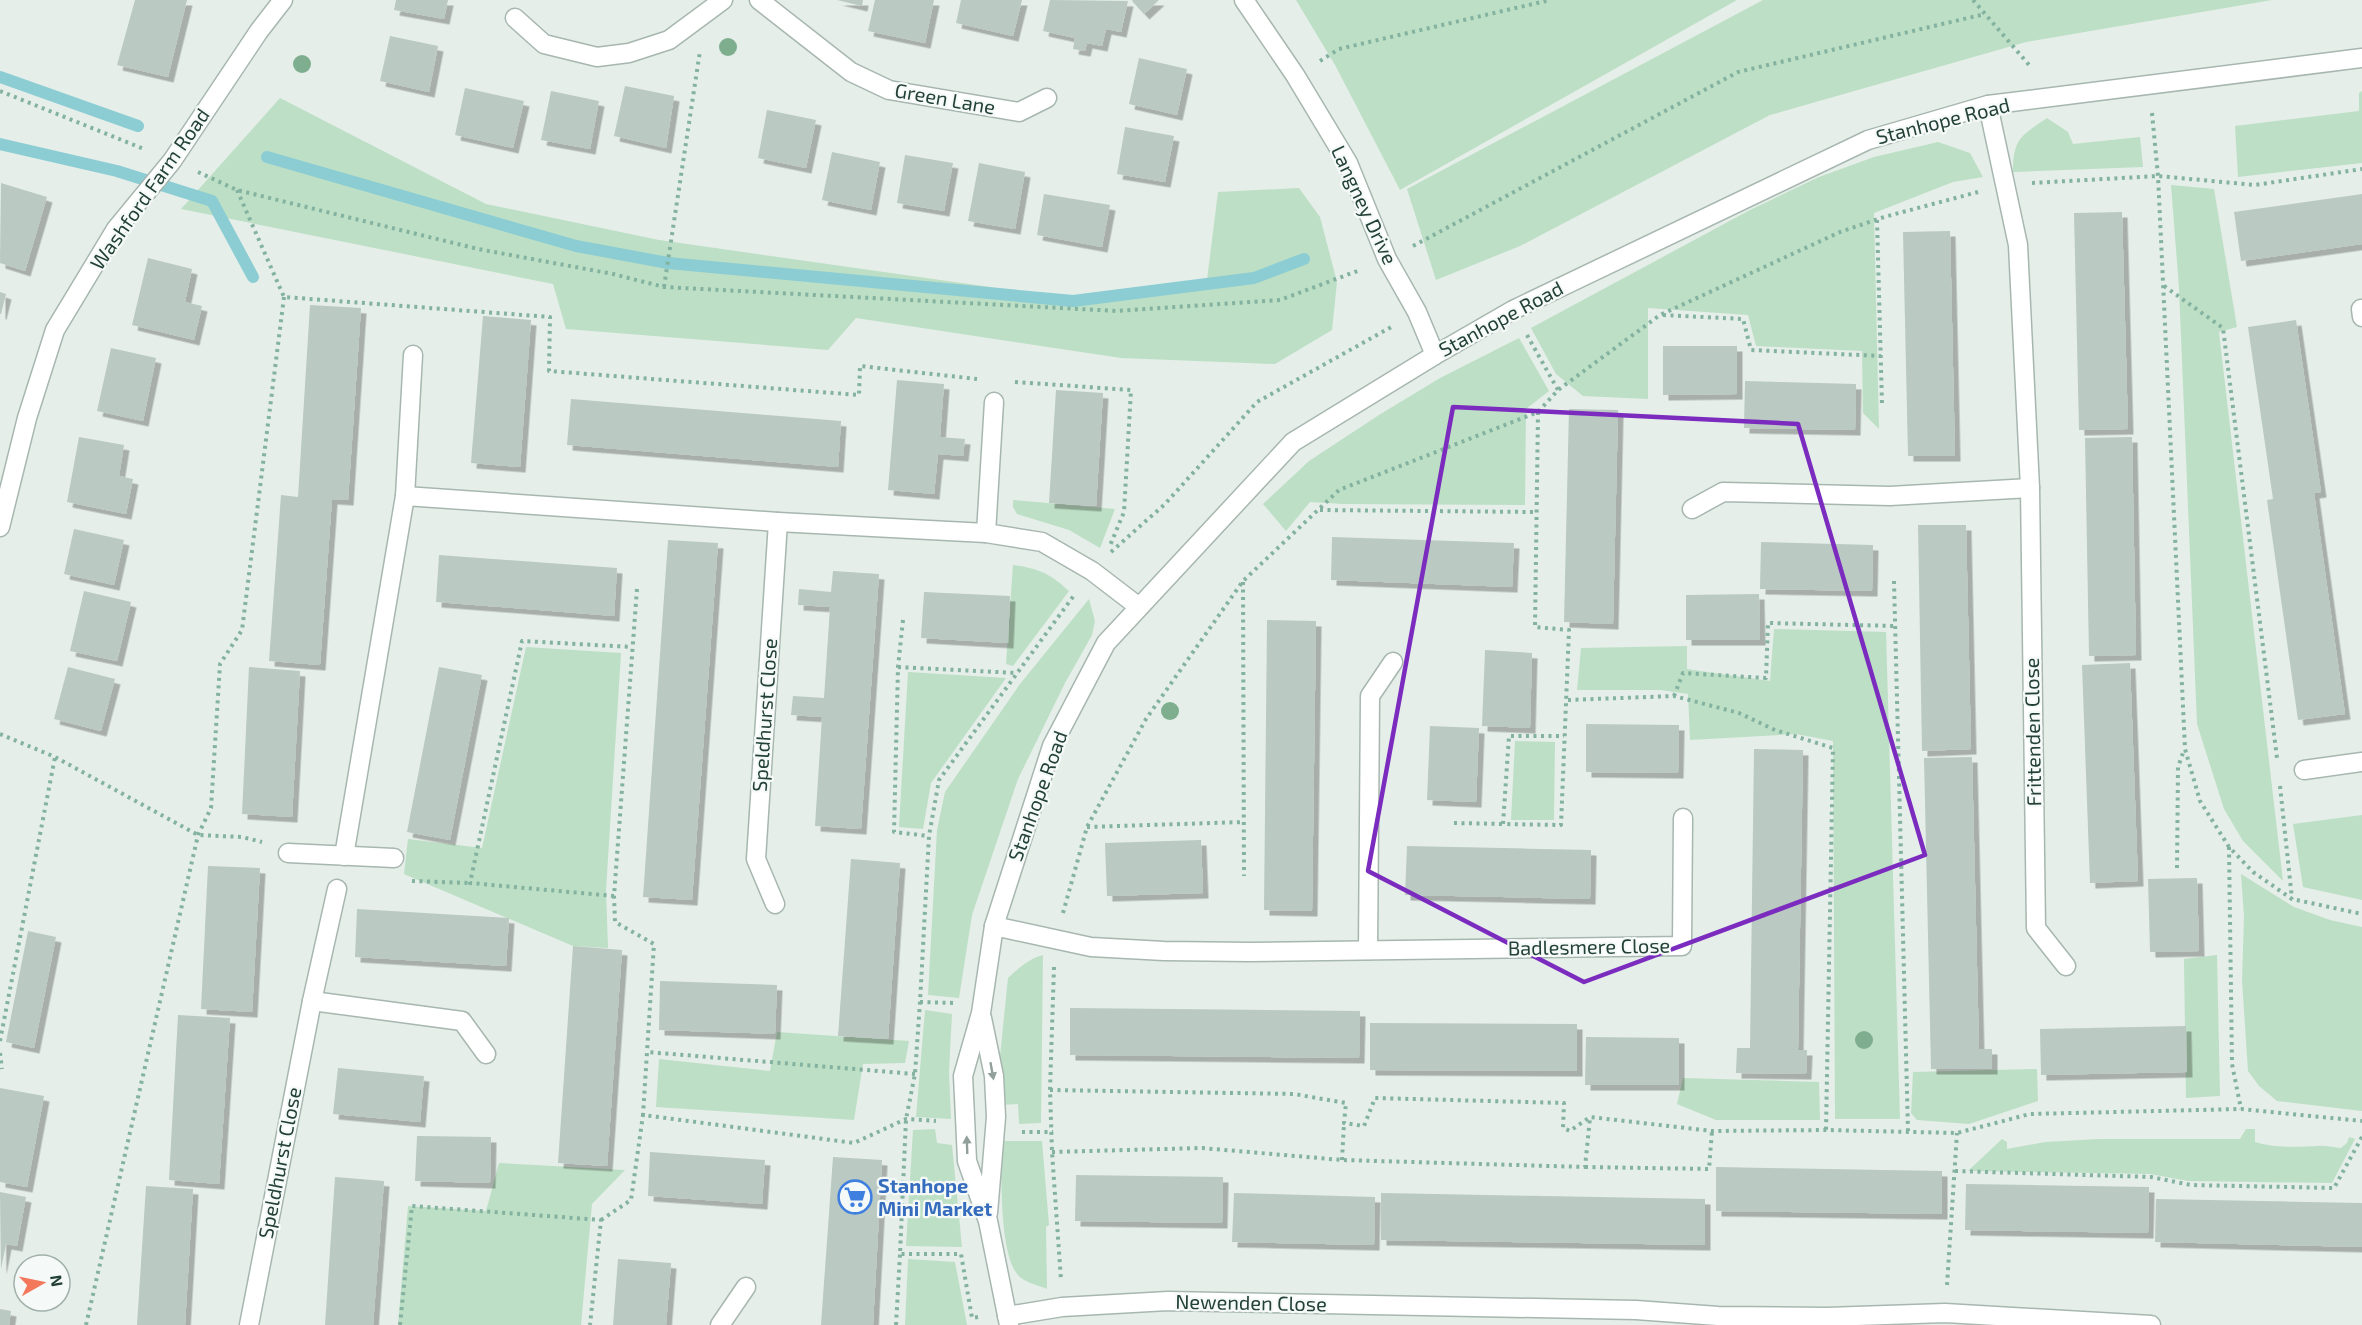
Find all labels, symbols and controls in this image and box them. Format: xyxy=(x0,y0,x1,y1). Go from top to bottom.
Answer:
street label: Green Lane xyxy=(893,77,997,119)
street label: Stanhope Road xyxy=(1873,92,2012,148)
street label: Washford Farm Road xyxy=(84,103,214,274)
street label: Langney Drive xyxy=(1327,141,1403,268)
street label: Stanhope Road xyxy=(1434,275,1567,361)
street label: Speldhurst Close xyxy=(747,637,781,793)
street label: Frittenden Close xyxy=(2019,657,2045,807)
street label: Stanhope Road xyxy=(1002,727,1072,864)
street label: Badlesmere Close xyxy=(1508,933,1670,959)
one-way arrow xyxy=(988,1061,997,1080)
street label: Speldhurst Close xyxy=(253,1085,305,1241)
one-way arrow xyxy=(962,1136,971,1155)
place label: Stanhope Mini Market xyxy=(878,1173,992,1220)
supermarket icon: Stanhope Mini Market xyxy=(837,1179,873,1215)
north arrow xyxy=(12,1253,72,1313)
text: N xyxy=(47,1273,68,1288)
street label: Newenden Close xyxy=(1175,1289,1327,1315)

